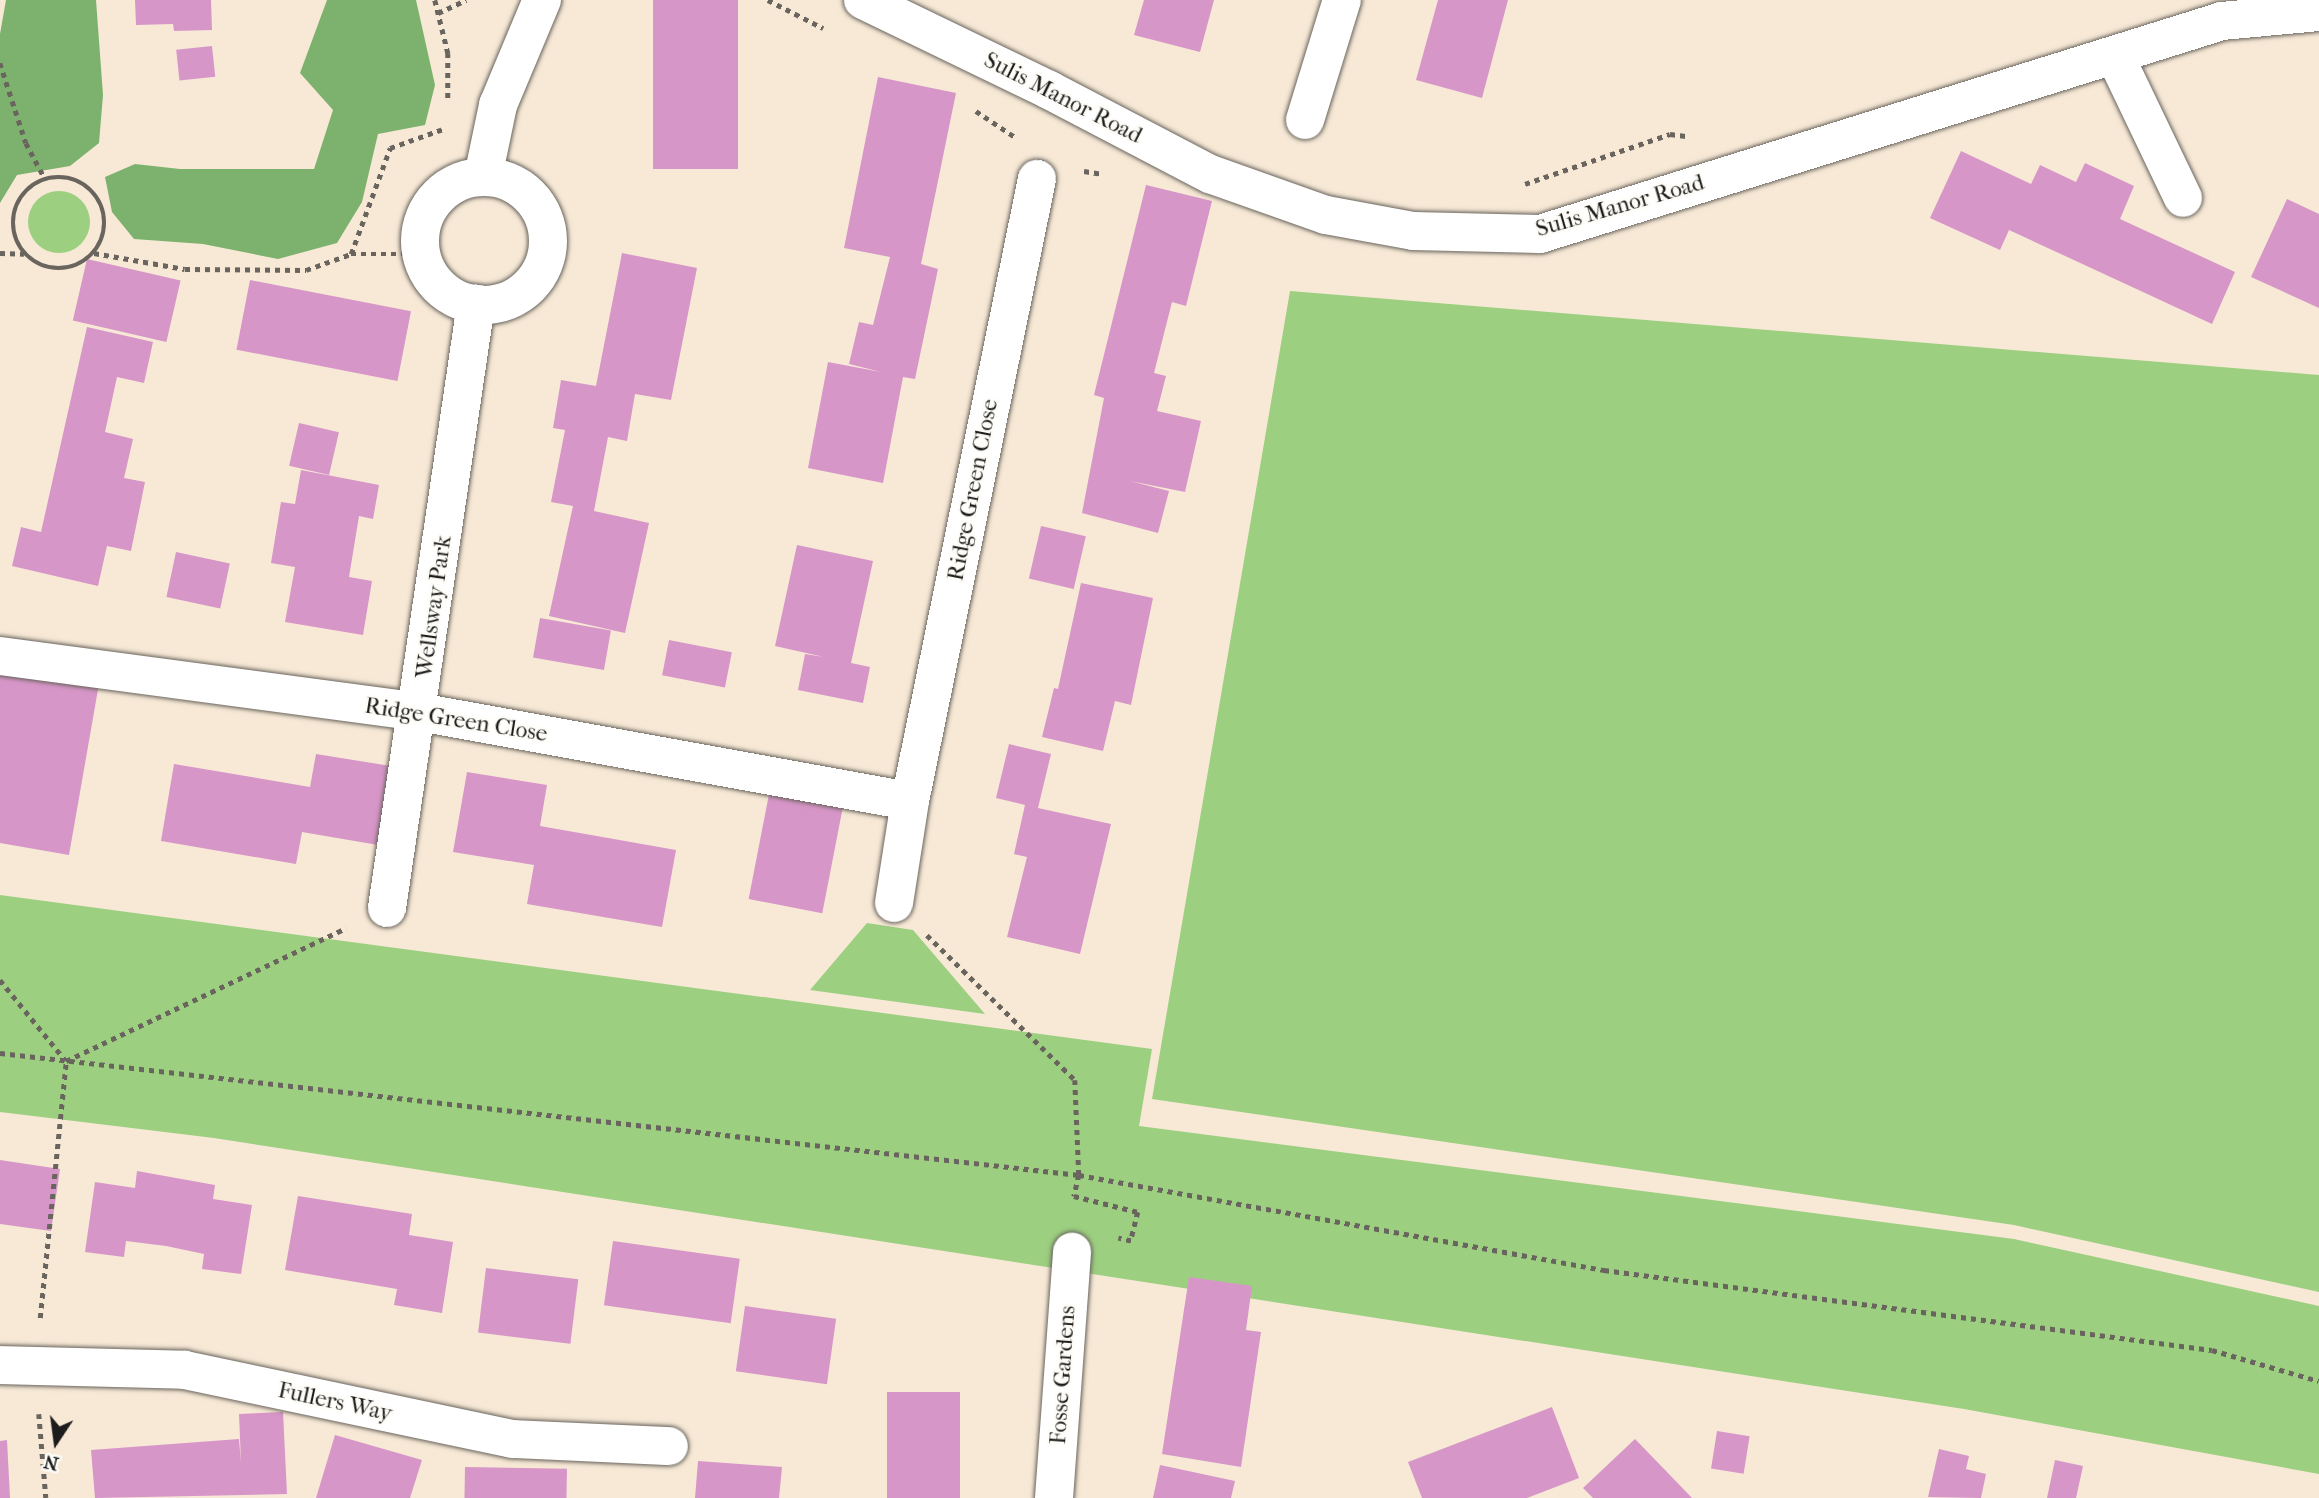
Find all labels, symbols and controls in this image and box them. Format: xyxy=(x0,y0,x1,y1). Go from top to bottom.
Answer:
street label: Sulis Manor Road xyxy=(979,46,1147,150)
street label: Sulis Manor Road xyxy=(1533,169,1707,243)
street label: Ridge Green Close xyxy=(942,397,1004,583)
street label: Wellsway Park xyxy=(410,534,458,680)
street label: Ridge Green Close xyxy=(363,692,549,748)
street label: Fosse Gardens xyxy=(1044,1305,1082,1445)
street label: Fullers Way xyxy=(275,1376,395,1428)
north arrow xyxy=(21,1407,91,1477)
text: N xyxy=(42,1450,61,1475)

